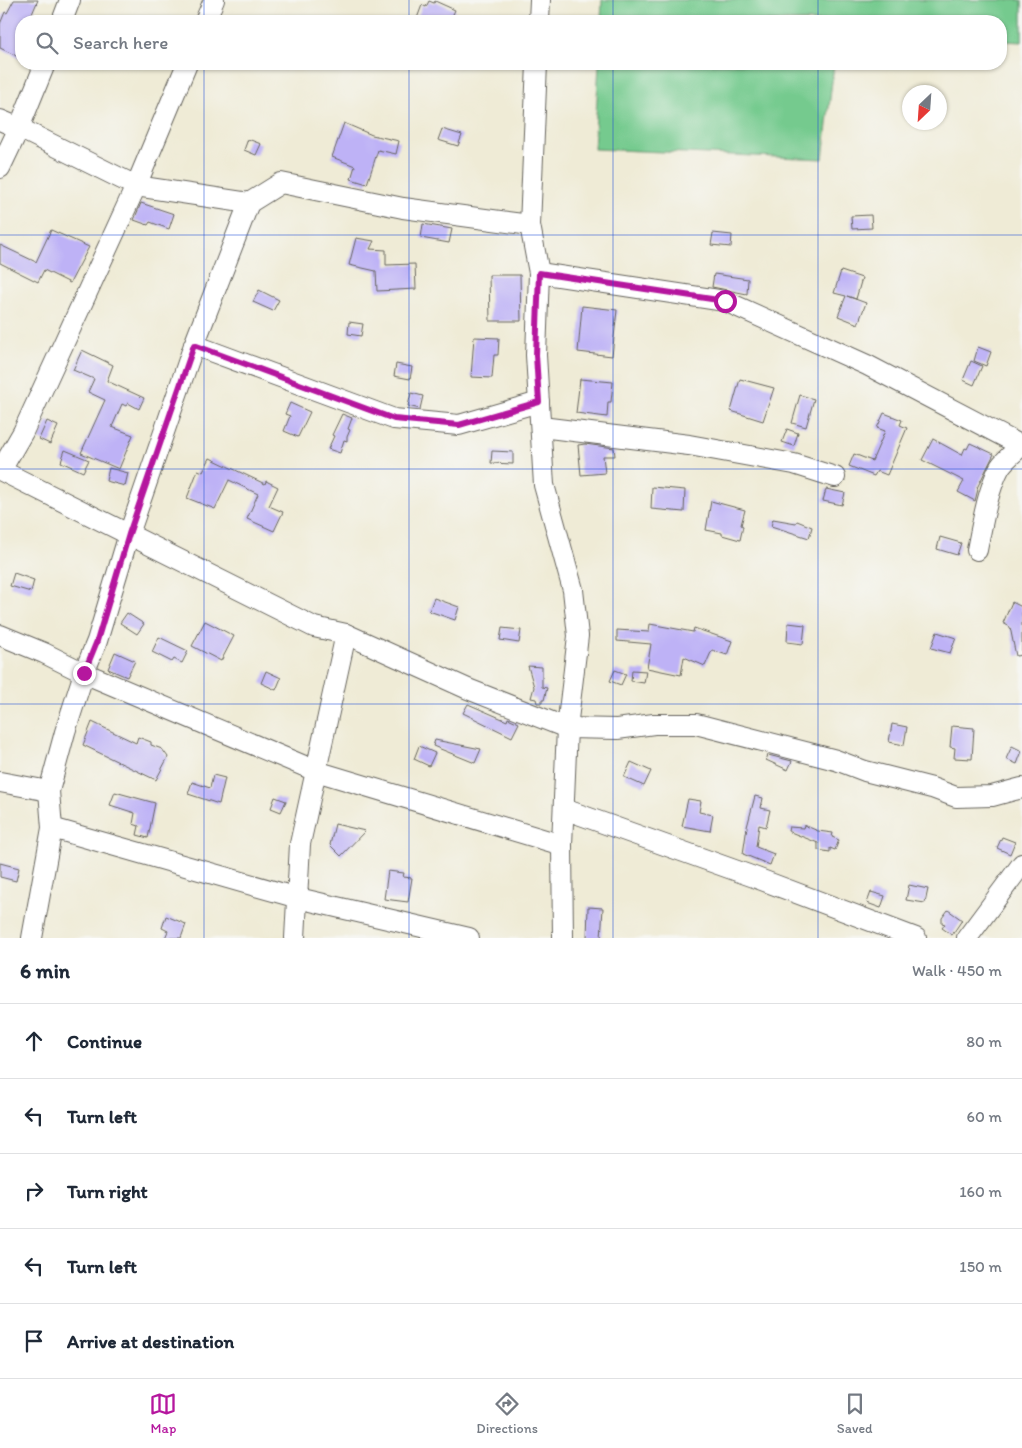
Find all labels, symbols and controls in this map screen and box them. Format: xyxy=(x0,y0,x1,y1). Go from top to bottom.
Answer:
search box xyxy=(15,15,1007,70)
icon: search xyxy=(33,29,61,57)
text: Search here xyxy=(73,31,168,54)
north arrow xyxy=(902,85,947,130)
route start xyxy=(714,290,737,313)
route end xyxy=(73,662,96,685)
text: 6 min xyxy=(20,958,70,983)
text: Walk · 450 m xyxy=(912,961,1002,980)
icon: ahead xyxy=(20,1027,48,1055)
text: Continue xyxy=(67,1030,142,1053)
text: 80 m xyxy=(966,1032,1002,1051)
icon: left xyxy=(20,1102,48,1130)
text: Turn left xyxy=(67,1105,137,1128)
text: 60 m xyxy=(967,1107,1002,1126)
icon: right xyxy=(20,1177,48,1205)
text: Turn right xyxy=(67,1180,148,1203)
text: 160 m xyxy=(959,1182,1002,1201)
icon: left xyxy=(20,1252,48,1280)
text: Turn left xyxy=(67,1255,137,1278)
text: 150 m xyxy=(959,1257,1002,1276)
icon: arrive xyxy=(20,1327,48,1355)
text: Arrive at destination xyxy=(67,1330,234,1353)
tab: Map xyxy=(149,1390,177,1437)
tab: Directions xyxy=(476,1390,538,1437)
tab: Saved xyxy=(837,1390,873,1437)

